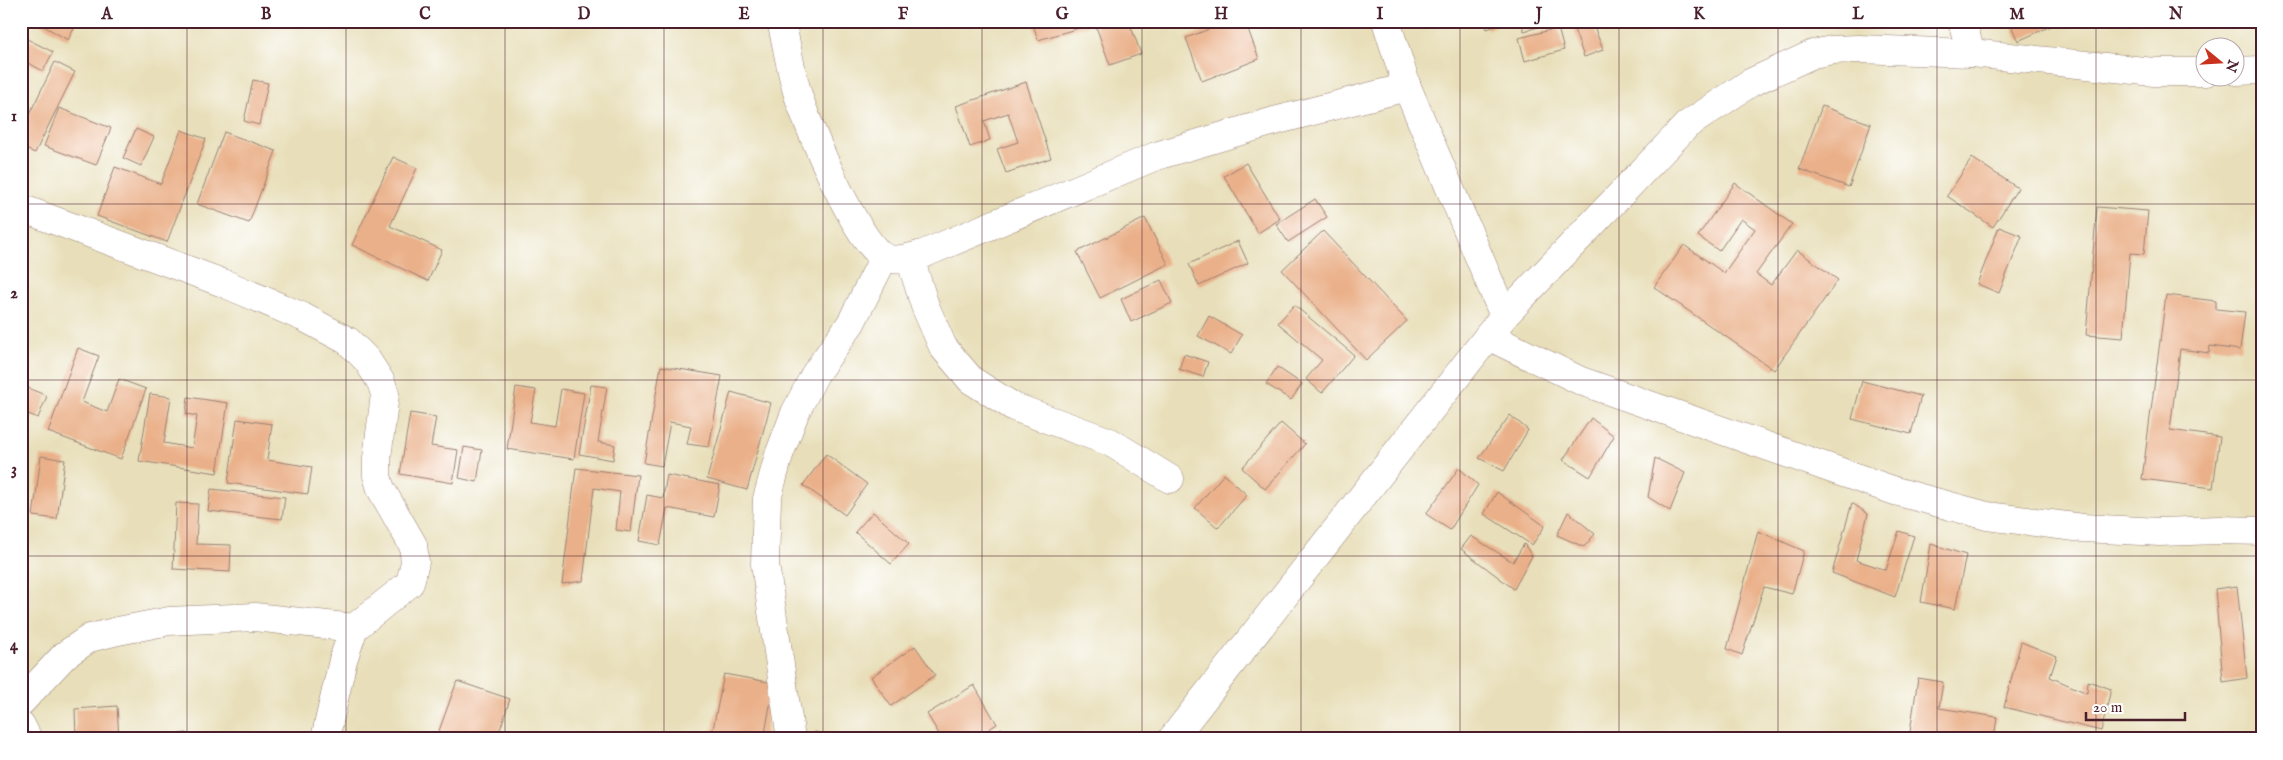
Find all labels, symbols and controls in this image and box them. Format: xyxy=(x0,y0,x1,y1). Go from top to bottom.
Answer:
text: A xyxy=(101,5,114,25)
text: B xyxy=(261,5,272,25)
text: C xyxy=(419,5,431,25)
text: D xyxy=(578,5,591,25)
text: E xyxy=(738,5,750,25)
text: F xyxy=(898,5,909,25)
text: G xyxy=(1056,5,1069,25)
text: H xyxy=(1214,5,1228,25)
text: I xyxy=(1377,5,1384,25)
text: J xyxy=(1534,5,1543,25)
text: K xyxy=(1693,5,1706,25)
text: L xyxy=(1852,5,1864,25)
text: M xyxy=(2009,5,2025,25)
text: N xyxy=(2168,5,2183,25)
north arrow xyxy=(2196,38,2246,88)
text: N xyxy=(2221,56,2242,74)
text: 1 xyxy=(11,107,17,127)
text: 2 xyxy=(10,284,18,304)
text: 3 xyxy=(11,460,17,480)
text: 4 xyxy=(10,636,19,656)
scale bar xyxy=(2086,690,2184,722)
text: 20 m xyxy=(2093,698,2123,717)

